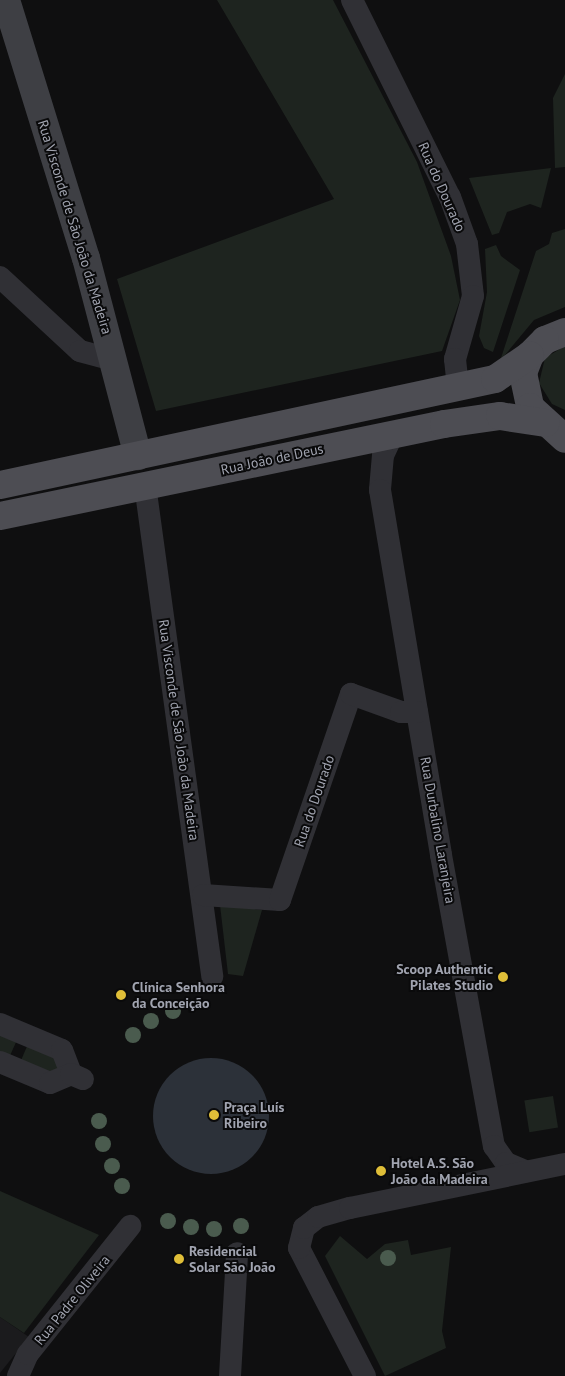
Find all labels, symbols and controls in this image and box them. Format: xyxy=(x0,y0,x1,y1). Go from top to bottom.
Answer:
street label: Rua Visconde de São João da Madeira xyxy=(34,118,116,336)
street label: Rua do Dourado xyxy=(415,140,469,234)
street label: Rua João de Deus xyxy=(219,440,325,478)
street label: Rua Visconde de São João da Madeira xyxy=(155,618,203,842)
street label: Rua do Dourado xyxy=(290,753,338,849)
street label: Rua Durbalino Laranjeira xyxy=(417,755,459,905)
place label: Scoop Authentic Pilates Studio xyxy=(396,961,493,994)
marker: Scoop Authentic Pilates Studio xyxy=(497,971,509,983)
place label: Clínica Senhora da Conceição xyxy=(132,979,225,1012)
marker: Clínica Senhora da Conceição xyxy=(114,988,128,1002)
place label: Praça Luís Ribeiro xyxy=(224,1099,284,1132)
marker: Praça Luís Ribeiro xyxy=(208,1109,220,1121)
place label: Hotel A.S. São João da Madeira xyxy=(391,1155,488,1188)
marker: Hotel A.S. São João da Madeira xyxy=(375,1165,387,1177)
place label: Residencial Solar São João xyxy=(189,1243,276,1276)
street label: Rua Padre Oliveira xyxy=(31,1252,113,1348)
marker: Residencial Solar São João xyxy=(173,1253,185,1265)

